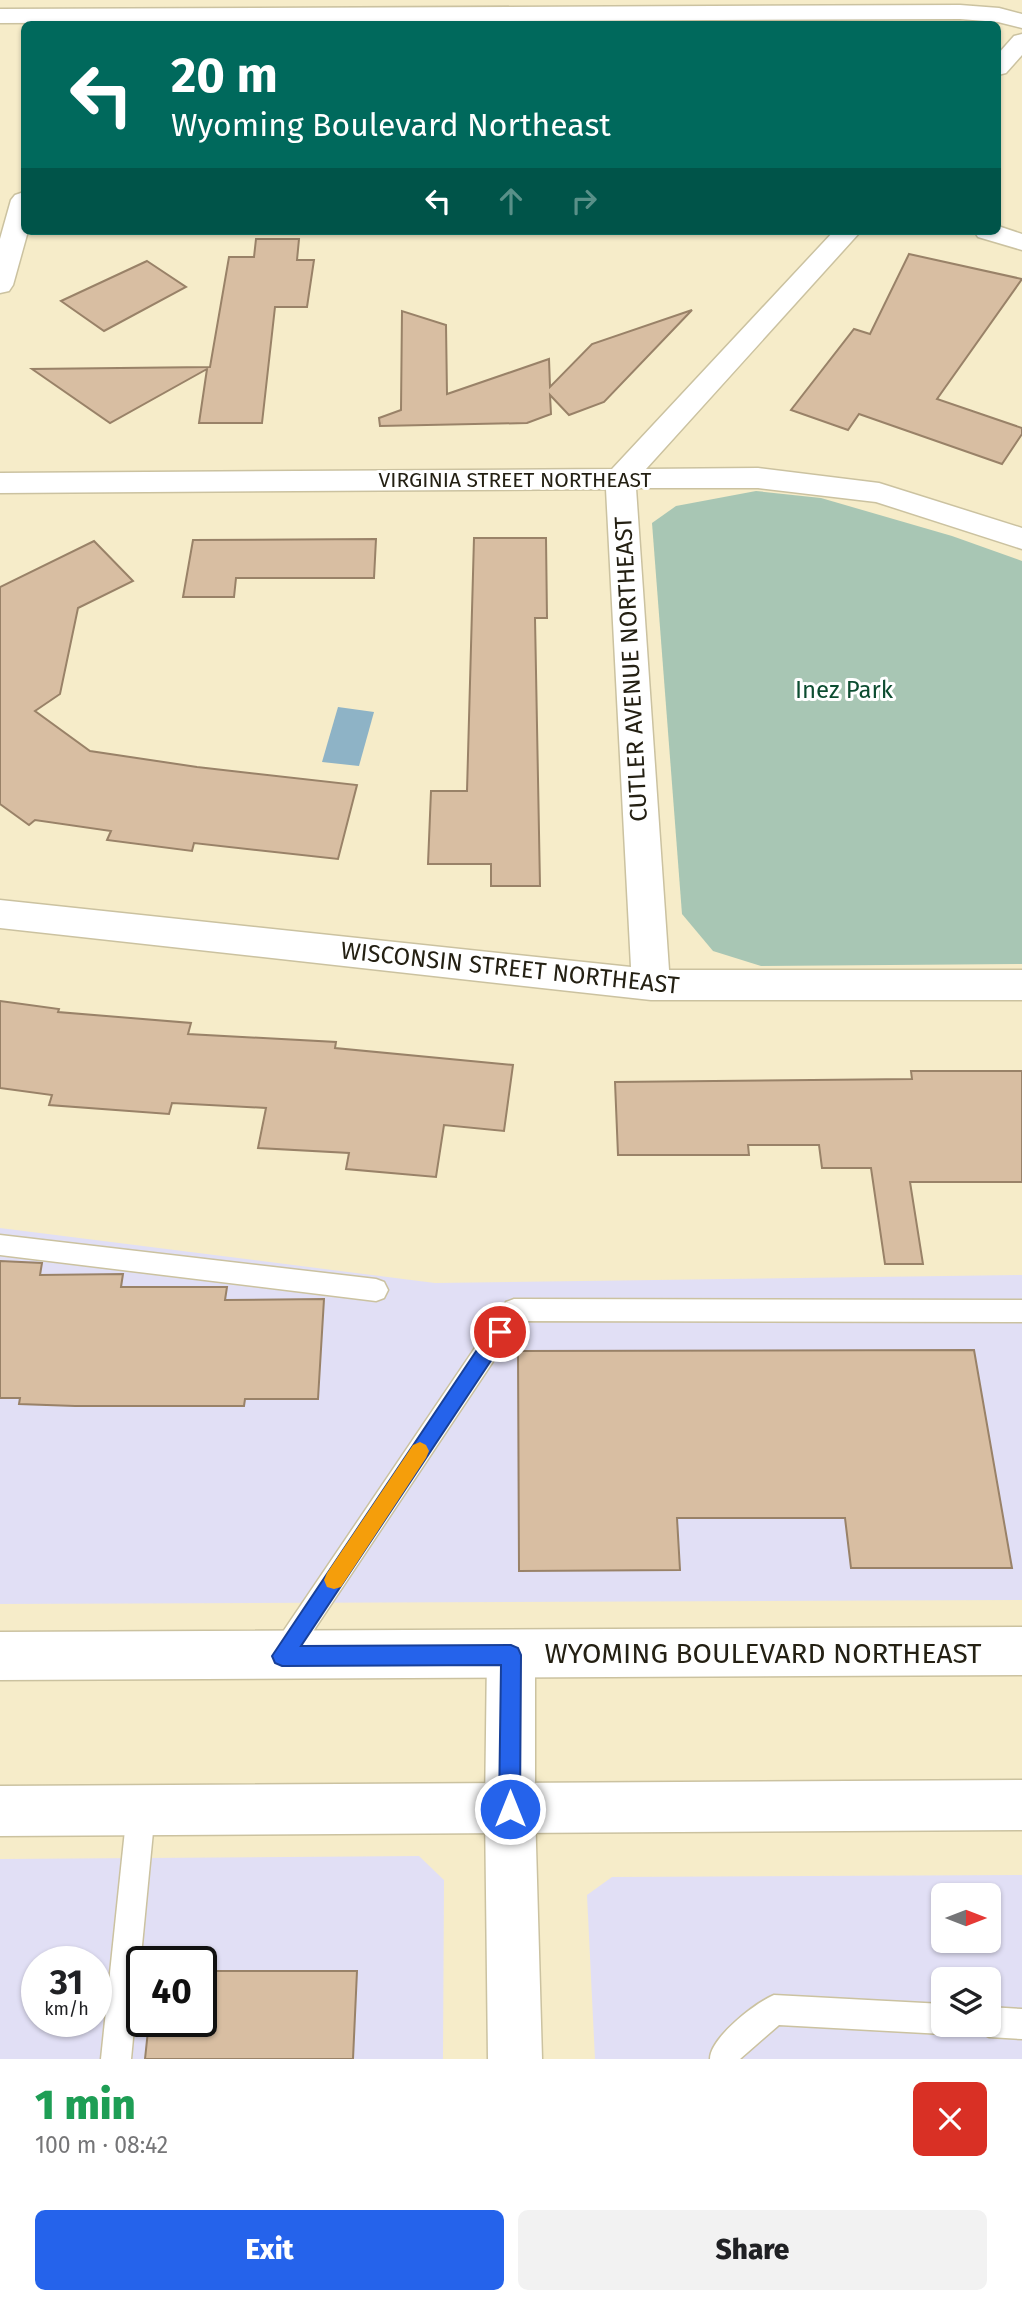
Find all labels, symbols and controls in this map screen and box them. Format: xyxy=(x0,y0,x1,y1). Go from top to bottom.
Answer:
text: 20 m xyxy=(171,46,278,105)
icon: left xyxy=(56,49,147,140)
text: Wyoming Boulevard Northeast xyxy=(171,106,611,144)
icon: left xyxy=(419,182,457,220)
icon: ahead xyxy=(492,182,530,220)
icon: right xyxy=(565,182,603,220)
street label: VIRGINIA STREET NORTHEAST xyxy=(379,467,652,493)
street label: CUTLER AVENUE NORTHEAST xyxy=(609,515,653,822)
park label: Inez Park xyxy=(795,676,894,704)
street label: WISCONSIN STREET NORTHEAST xyxy=(339,936,681,1000)
pin xyxy=(470,1302,530,1362)
icon: arrive xyxy=(481,1313,519,1351)
street label: WYOMING BOULEVARD NORTHEAST xyxy=(544,1637,982,1670)
position arrow xyxy=(473,1772,547,1846)
north arrow xyxy=(931,1883,1001,1953)
map controls xyxy=(931,1883,1001,2037)
speed limit sign: 40 xyxy=(126,1946,217,2037)
text: 31 xyxy=(50,1961,83,2003)
button: layers xyxy=(931,1967,1001,2037)
text: km/h xyxy=(44,1998,89,2020)
text: 1 min xyxy=(35,2080,136,2130)
button: close xyxy=(913,2082,987,2156)
text: 100 m · 08:42 xyxy=(35,2131,168,2159)
button: Exit xyxy=(35,2210,504,2290)
button: Share xyxy=(518,2210,987,2290)

